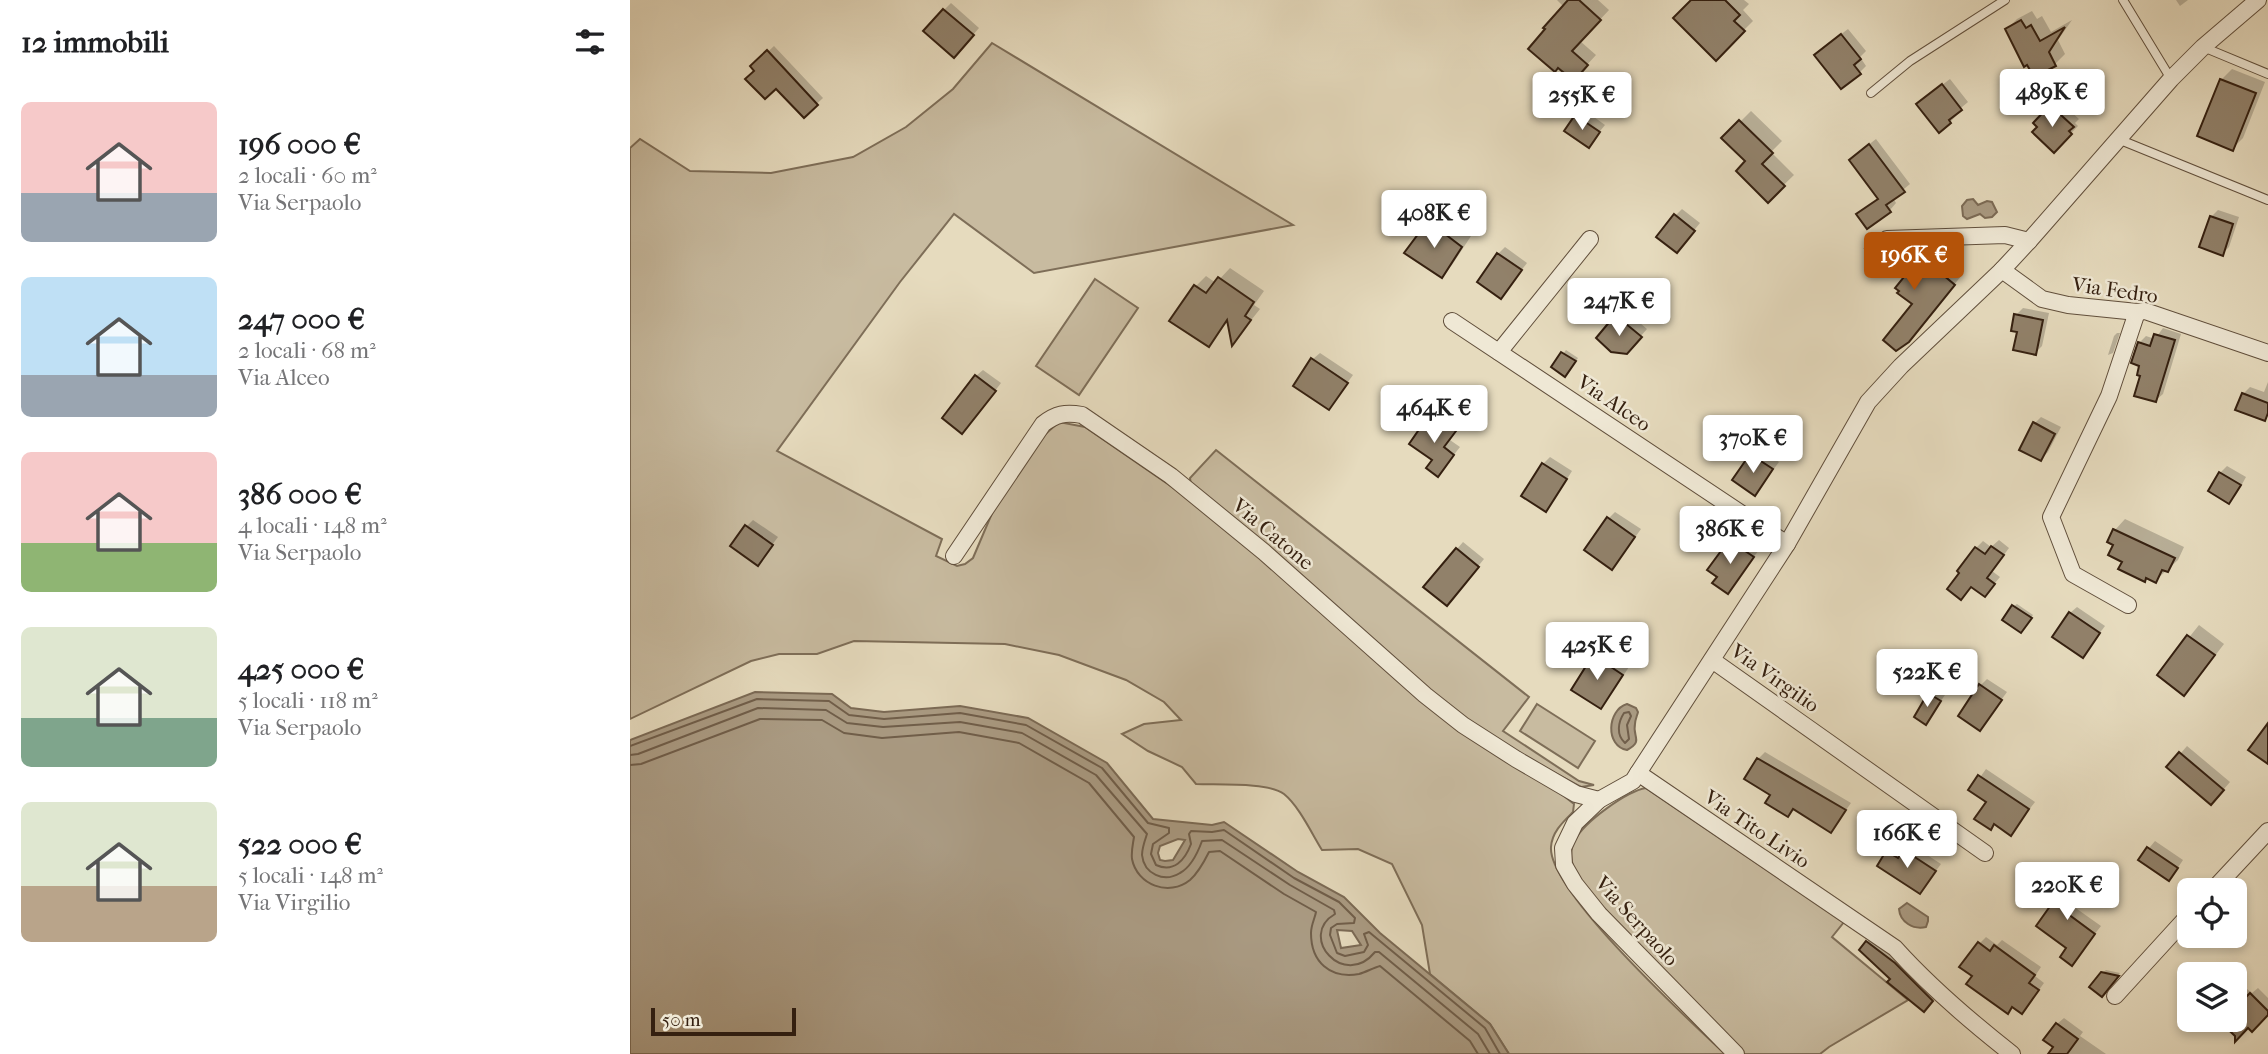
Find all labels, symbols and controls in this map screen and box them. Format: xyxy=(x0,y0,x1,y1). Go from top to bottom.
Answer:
icon: filters xyxy=(571,23,609,61)
text: 12 immobili xyxy=(21,25,169,60)
pin: 489K € xyxy=(1995,69,2109,129)
pin: 255K € xyxy=(1525,72,1639,132)
text: 489K € xyxy=(2016,78,2088,105)
text: 255K € xyxy=(1549,81,1615,108)
text: 196 000 € xyxy=(238,127,361,162)
icon: home xyxy=(77,130,161,214)
text: 2 locali · 60 m² xyxy=(238,162,377,189)
text: Via Serpaolo xyxy=(238,189,361,216)
pin: 408K € xyxy=(1377,190,1491,250)
text: 408K € xyxy=(1397,199,1471,226)
pin: 196K € xyxy=(1857,232,1971,292)
text: 196K € xyxy=(1880,241,1948,268)
street label: Via Fedro xyxy=(2070,272,2159,308)
pin: 247K € xyxy=(1562,278,1676,338)
text: 247K € xyxy=(1583,287,1655,314)
text: 247 000 € xyxy=(238,302,365,337)
icon: home xyxy=(77,305,161,389)
text: 2 locali · 68 m² xyxy=(238,337,376,364)
text: Via Alceo xyxy=(238,364,330,391)
street label: Via Alceo xyxy=(1572,369,1655,436)
pin: 464K € xyxy=(1377,386,1491,445)
text: 464K € xyxy=(1397,394,1471,421)
pin: 370K € xyxy=(1696,416,1810,475)
text: 370K € xyxy=(1719,424,1787,451)
text: 386 000 € xyxy=(238,477,362,512)
icon: home xyxy=(77,480,161,564)
street label: Via Catone xyxy=(1227,493,1318,575)
pin: 386K € xyxy=(1673,506,1787,566)
text: 4 locali · 148 m² xyxy=(238,512,387,539)
text: 386K € xyxy=(1696,515,1764,542)
text: Via Serpaolo xyxy=(238,539,361,566)
pin: 425K € xyxy=(1540,622,1654,682)
text: 425K € xyxy=(1562,631,1632,658)
street label: Via Virgilio xyxy=(1725,638,1824,717)
pin: 522K € xyxy=(1870,650,1984,709)
text: 425 000 € xyxy=(238,652,364,687)
icon: home xyxy=(77,655,161,739)
text: 522K € xyxy=(1893,658,1961,685)
text: 5 locali · 118 m² xyxy=(238,687,378,714)
text: Via Serpaolo xyxy=(238,714,361,741)
street label: Via Tito Livio xyxy=(1699,784,1814,873)
pin: 166K € xyxy=(1850,810,1964,870)
text: 166K € xyxy=(1873,819,1941,846)
text: 522 000 € xyxy=(238,827,362,862)
icon: home xyxy=(77,830,161,914)
text: 5 locali · 148 m² xyxy=(238,862,383,889)
pin: 220K € xyxy=(2010,862,2124,922)
street label: Via Serpaolo xyxy=(1590,870,1684,971)
text: 220K € xyxy=(2031,871,2103,898)
map controls xyxy=(2177,878,2247,1032)
button: locate xyxy=(2177,878,2247,948)
text: Via Virgilio xyxy=(238,889,351,916)
button: layers xyxy=(2177,962,2247,1032)
scale bar xyxy=(651,1005,796,1037)
text: 50 m xyxy=(662,1009,701,1031)

